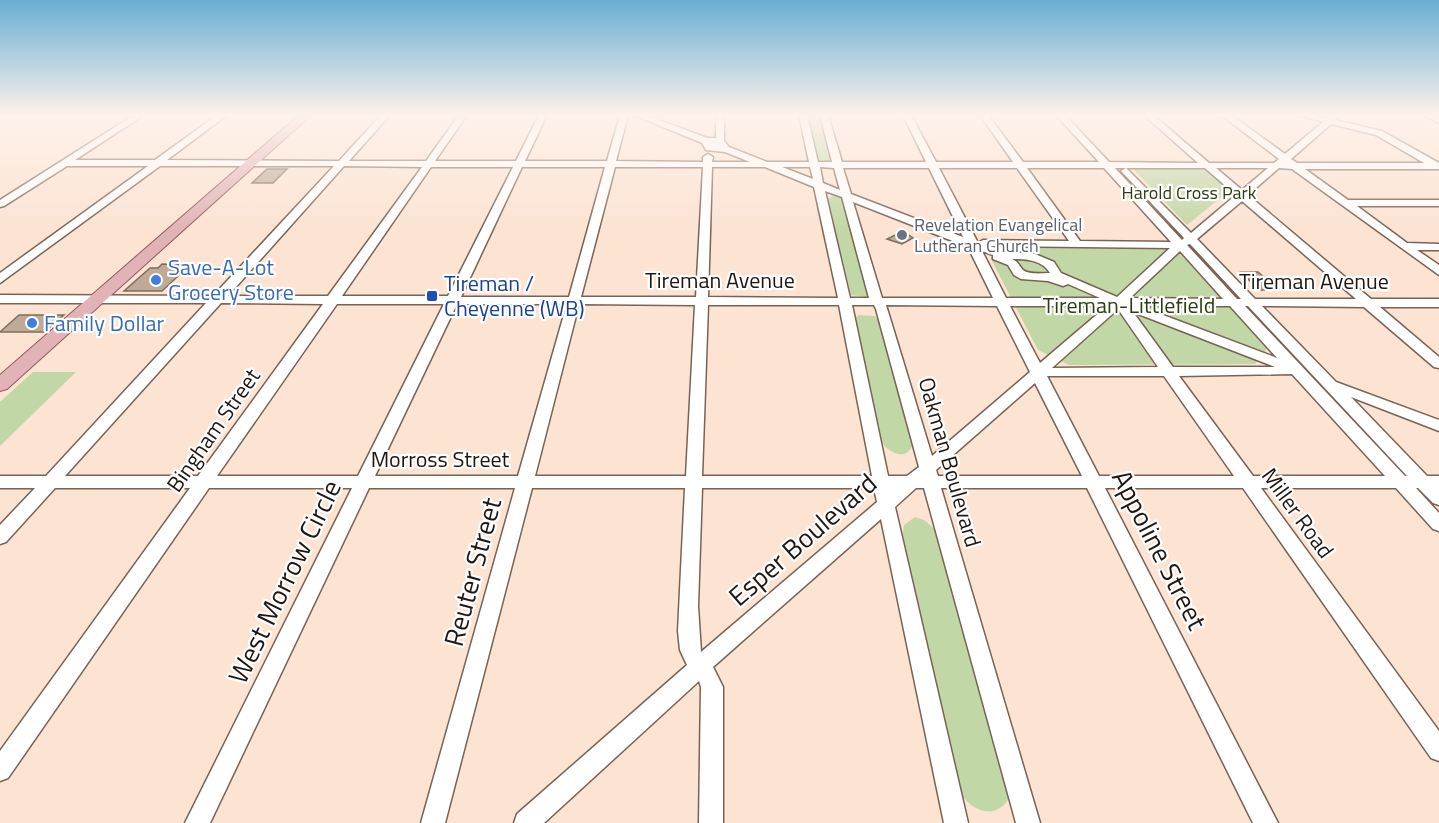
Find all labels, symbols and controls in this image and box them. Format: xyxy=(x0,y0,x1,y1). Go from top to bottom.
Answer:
park label: Harold Cross Park xyxy=(1122,179,1257,206)
place label: Revelation Evangelical Lutheran Church xyxy=(914,211,1082,259)
marker: Revelation Evangelical Lutheran Church xyxy=(895,228,909,242)
place label: Save-A-Lot Grocery Store xyxy=(168,250,294,309)
street label: Tireman Avenue xyxy=(645,263,795,297)
street label: Tireman Avenue xyxy=(1239,264,1389,298)
place label: Tireman / Cheyenne (WB) xyxy=(444,266,584,325)
marker: Save-A-Lot Grocery Store xyxy=(149,273,163,287)
park label: Tireman-Littlefield xyxy=(1043,288,1215,322)
marker: Tireman / Cheyenne (WB) xyxy=(425,289,439,303)
place label: Family Dollar xyxy=(44,306,165,340)
marker: Family Dollar xyxy=(25,316,39,330)
street label: Bingham Street xyxy=(158,361,268,499)
street label: Oakman Boulevard xyxy=(909,373,991,551)
street label: Morross Street xyxy=(371,442,510,476)
street label: Miller Road xyxy=(1253,461,1343,565)
street label: Appoline Street xyxy=(1102,462,1218,637)
street label: Esper Boulevard xyxy=(719,463,885,615)
street label: West Morrow Circle xyxy=(217,473,351,690)
street label: Reuter Street xyxy=(432,492,511,651)

